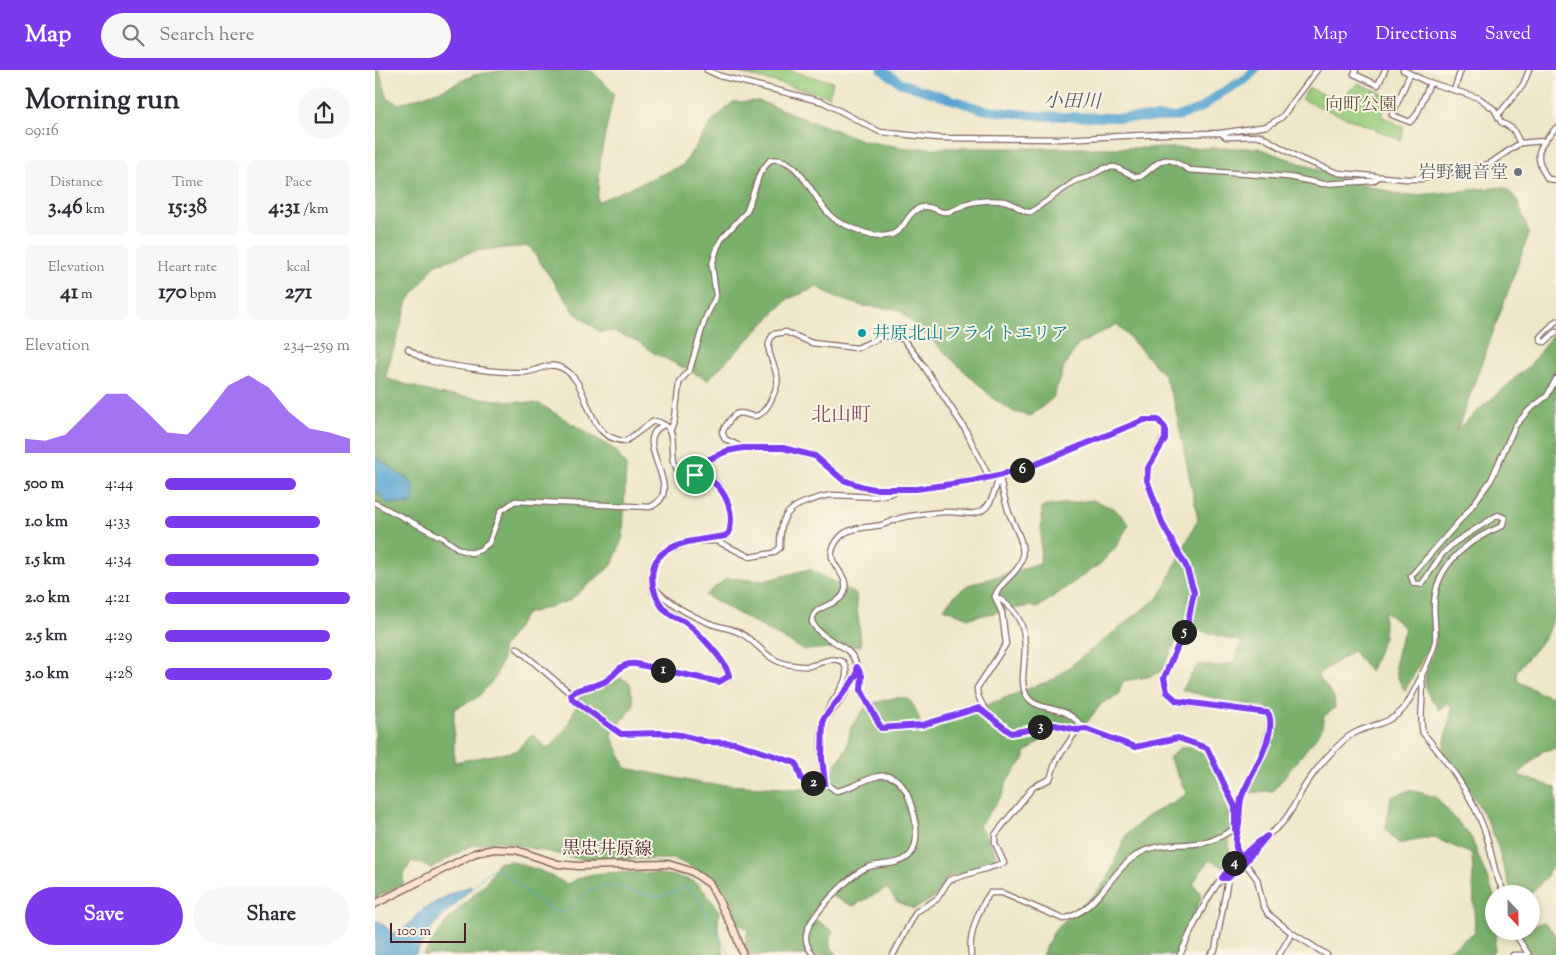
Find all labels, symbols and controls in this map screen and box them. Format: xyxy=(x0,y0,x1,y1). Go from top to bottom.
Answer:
search box xyxy=(101,13,451,58)
text: Map xyxy=(25,18,71,52)
icon: search xyxy=(119,21,147,49)
text: Search here xyxy=(159,22,255,49)
text: Map xyxy=(1313,22,1348,48)
text: Directions xyxy=(1376,22,1457,48)
text: Saved xyxy=(1485,22,1531,48)
text: Morning run xyxy=(25,81,180,121)
button: share xyxy=(298,87,350,139)
water label: 小田川 xyxy=(1043,89,1103,117)
park label: 向町公園 xyxy=(1325,93,1397,119)
text: 09:16 xyxy=(25,120,59,143)
place label: 岩野観音堂 xyxy=(1418,161,1508,187)
marker: 岩野観音堂 xyxy=(1512,166,1524,178)
text: Distance xyxy=(50,173,103,193)
text: Time xyxy=(172,173,203,193)
text: Pace xyxy=(285,173,312,193)
text: 3.46 xyxy=(48,193,83,223)
text: 15:38 xyxy=(168,193,207,223)
text: 4:31 xyxy=(269,193,300,223)
text: km xyxy=(83,200,105,220)
text: /km xyxy=(300,200,328,220)
text: Elevation xyxy=(48,258,105,278)
text: Heart rate xyxy=(158,258,217,278)
text: kcal xyxy=(286,258,311,278)
text: 41 xyxy=(60,278,78,308)
text: 170 xyxy=(158,278,187,308)
text: 271 xyxy=(285,278,312,308)
text: m xyxy=(78,285,93,305)
text: bpm xyxy=(187,285,217,305)
place label: 井原北山フライトエリア xyxy=(872,322,1069,348)
marker: 井原北山フライトエリア xyxy=(856,327,868,339)
text: Elevation xyxy=(25,335,90,358)
text: 234–259 m xyxy=(283,335,350,358)
district label: 北山町 xyxy=(811,402,871,431)
pin xyxy=(674,454,716,496)
pin: 6 xyxy=(1009,458,1035,482)
text: 6 xyxy=(1019,460,1026,480)
icon: arrive xyxy=(681,461,709,489)
text: 500 m xyxy=(25,473,64,496)
text: 4:44 xyxy=(105,473,133,496)
text: 1.0 km xyxy=(25,511,68,534)
text: 4:33 xyxy=(105,511,130,534)
text: 1.5 km xyxy=(25,549,65,572)
text: 4:34 xyxy=(105,549,132,572)
text: 2.0 km xyxy=(25,587,70,610)
text: 4:21 xyxy=(105,587,130,610)
pin: 5 xyxy=(1171,620,1197,644)
text: 5 xyxy=(1182,622,1187,642)
text: 2.5 km xyxy=(25,625,67,648)
text: 4:29 xyxy=(105,625,133,648)
pin: 1 xyxy=(651,658,675,682)
text: 1 xyxy=(661,660,666,680)
text: 3.0 km xyxy=(25,663,69,686)
text: 4:28 xyxy=(105,663,133,686)
pin: 3 xyxy=(1027,714,1053,740)
text: 3 xyxy=(1038,717,1043,737)
pin: 2 xyxy=(801,770,825,796)
text: 2 xyxy=(810,773,817,793)
street label: 黒忠井原線 xyxy=(562,836,652,864)
pin: 4 xyxy=(1221,850,1247,876)
text: 4 xyxy=(1231,853,1238,873)
north arrow xyxy=(1485,885,1540,940)
map controls xyxy=(1485,885,1540,940)
button: Save xyxy=(25,887,183,945)
button: Share xyxy=(193,887,350,945)
scale bar xyxy=(390,920,466,943)
text: 100 m xyxy=(397,922,431,942)

